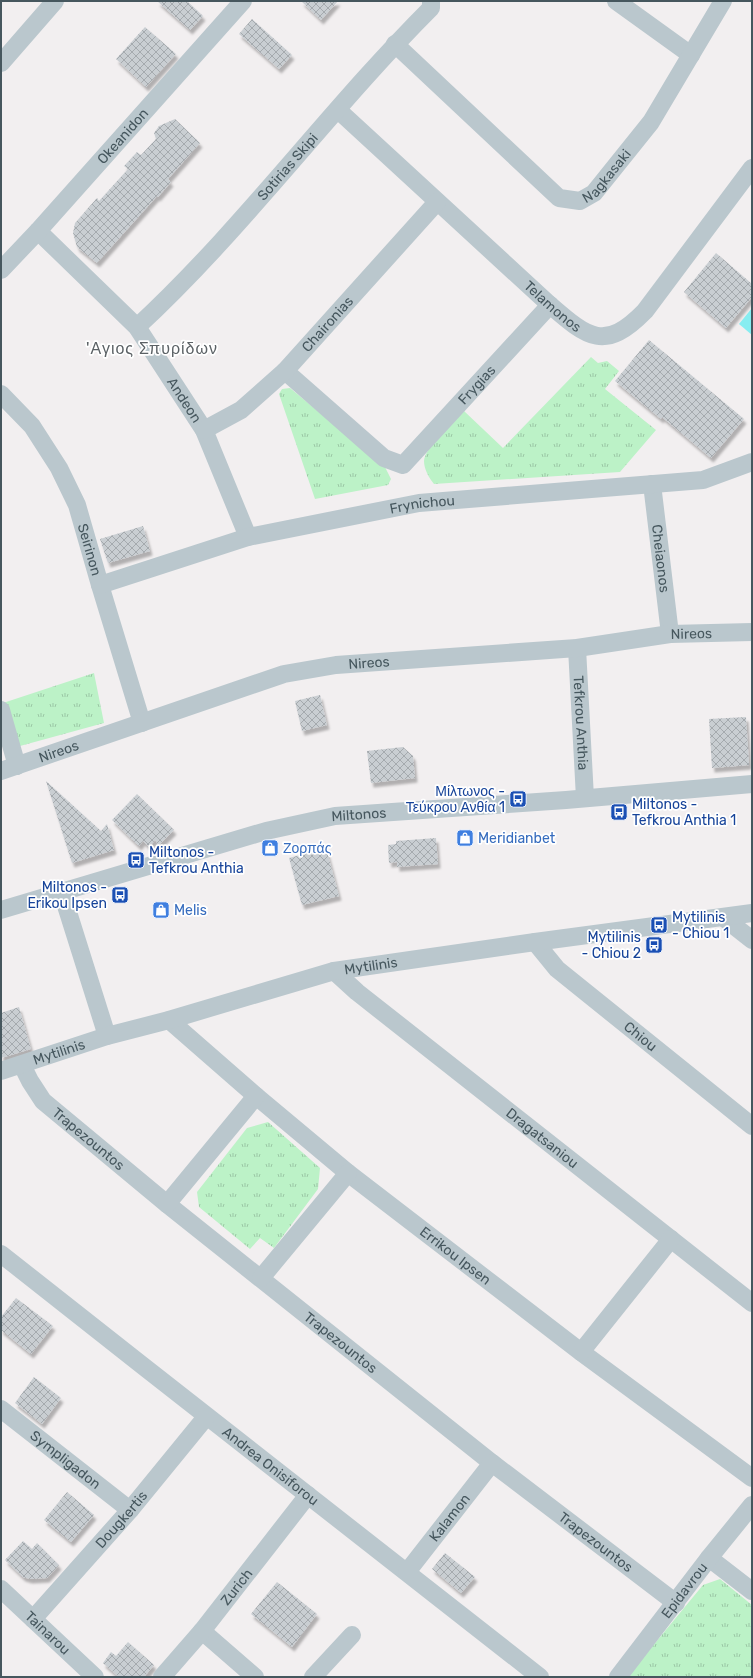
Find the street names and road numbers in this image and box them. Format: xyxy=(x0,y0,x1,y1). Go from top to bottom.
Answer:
street label: Okeanidon xyxy=(93,105,152,167)
street label: Sotirias Skipi xyxy=(254,129,321,204)
street label: Nagkasaki xyxy=(579,146,634,207)
street label: Telamonos xyxy=(521,277,585,336)
street label: Chaironias xyxy=(298,293,357,355)
street label: Frygias xyxy=(454,362,499,408)
street label: Andeon xyxy=(164,374,205,426)
street label: Frynichou xyxy=(388,492,455,517)
street label: Seirinon xyxy=(74,521,105,578)
street label: Cheiaonos xyxy=(648,523,673,594)
street label: Nireos xyxy=(671,624,712,642)
street label: Nireos xyxy=(348,653,390,673)
street label: Tefkrou Anthia xyxy=(570,675,592,771)
street label: Nireos xyxy=(36,736,81,766)
street label: Miltonos xyxy=(331,804,387,825)
street label: Mytilinis xyxy=(343,953,399,978)
street label: Chiou xyxy=(620,1018,661,1055)
street label: Mytilinis xyxy=(31,1035,87,1068)
street label: Trapezountos xyxy=(49,1104,128,1174)
street label: Dragatsaniou xyxy=(503,1104,582,1172)
street label: Errikou Ipsen xyxy=(417,1223,494,1288)
street label: Trapezountos xyxy=(301,1308,381,1377)
street label: Andrea Onisiforou xyxy=(219,1423,322,1509)
street label: Sympligadon xyxy=(27,1427,104,1492)
street label: Dougkertis xyxy=(92,1487,151,1552)
street label: Kalamon xyxy=(425,1490,473,1545)
street label: Trapezountos xyxy=(555,1508,636,1576)
street label: Epidavrou xyxy=(658,1559,711,1622)
street label: Zurich xyxy=(217,1565,256,1608)
street label: Tainarou xyxy=(22,1607,74,1658)

